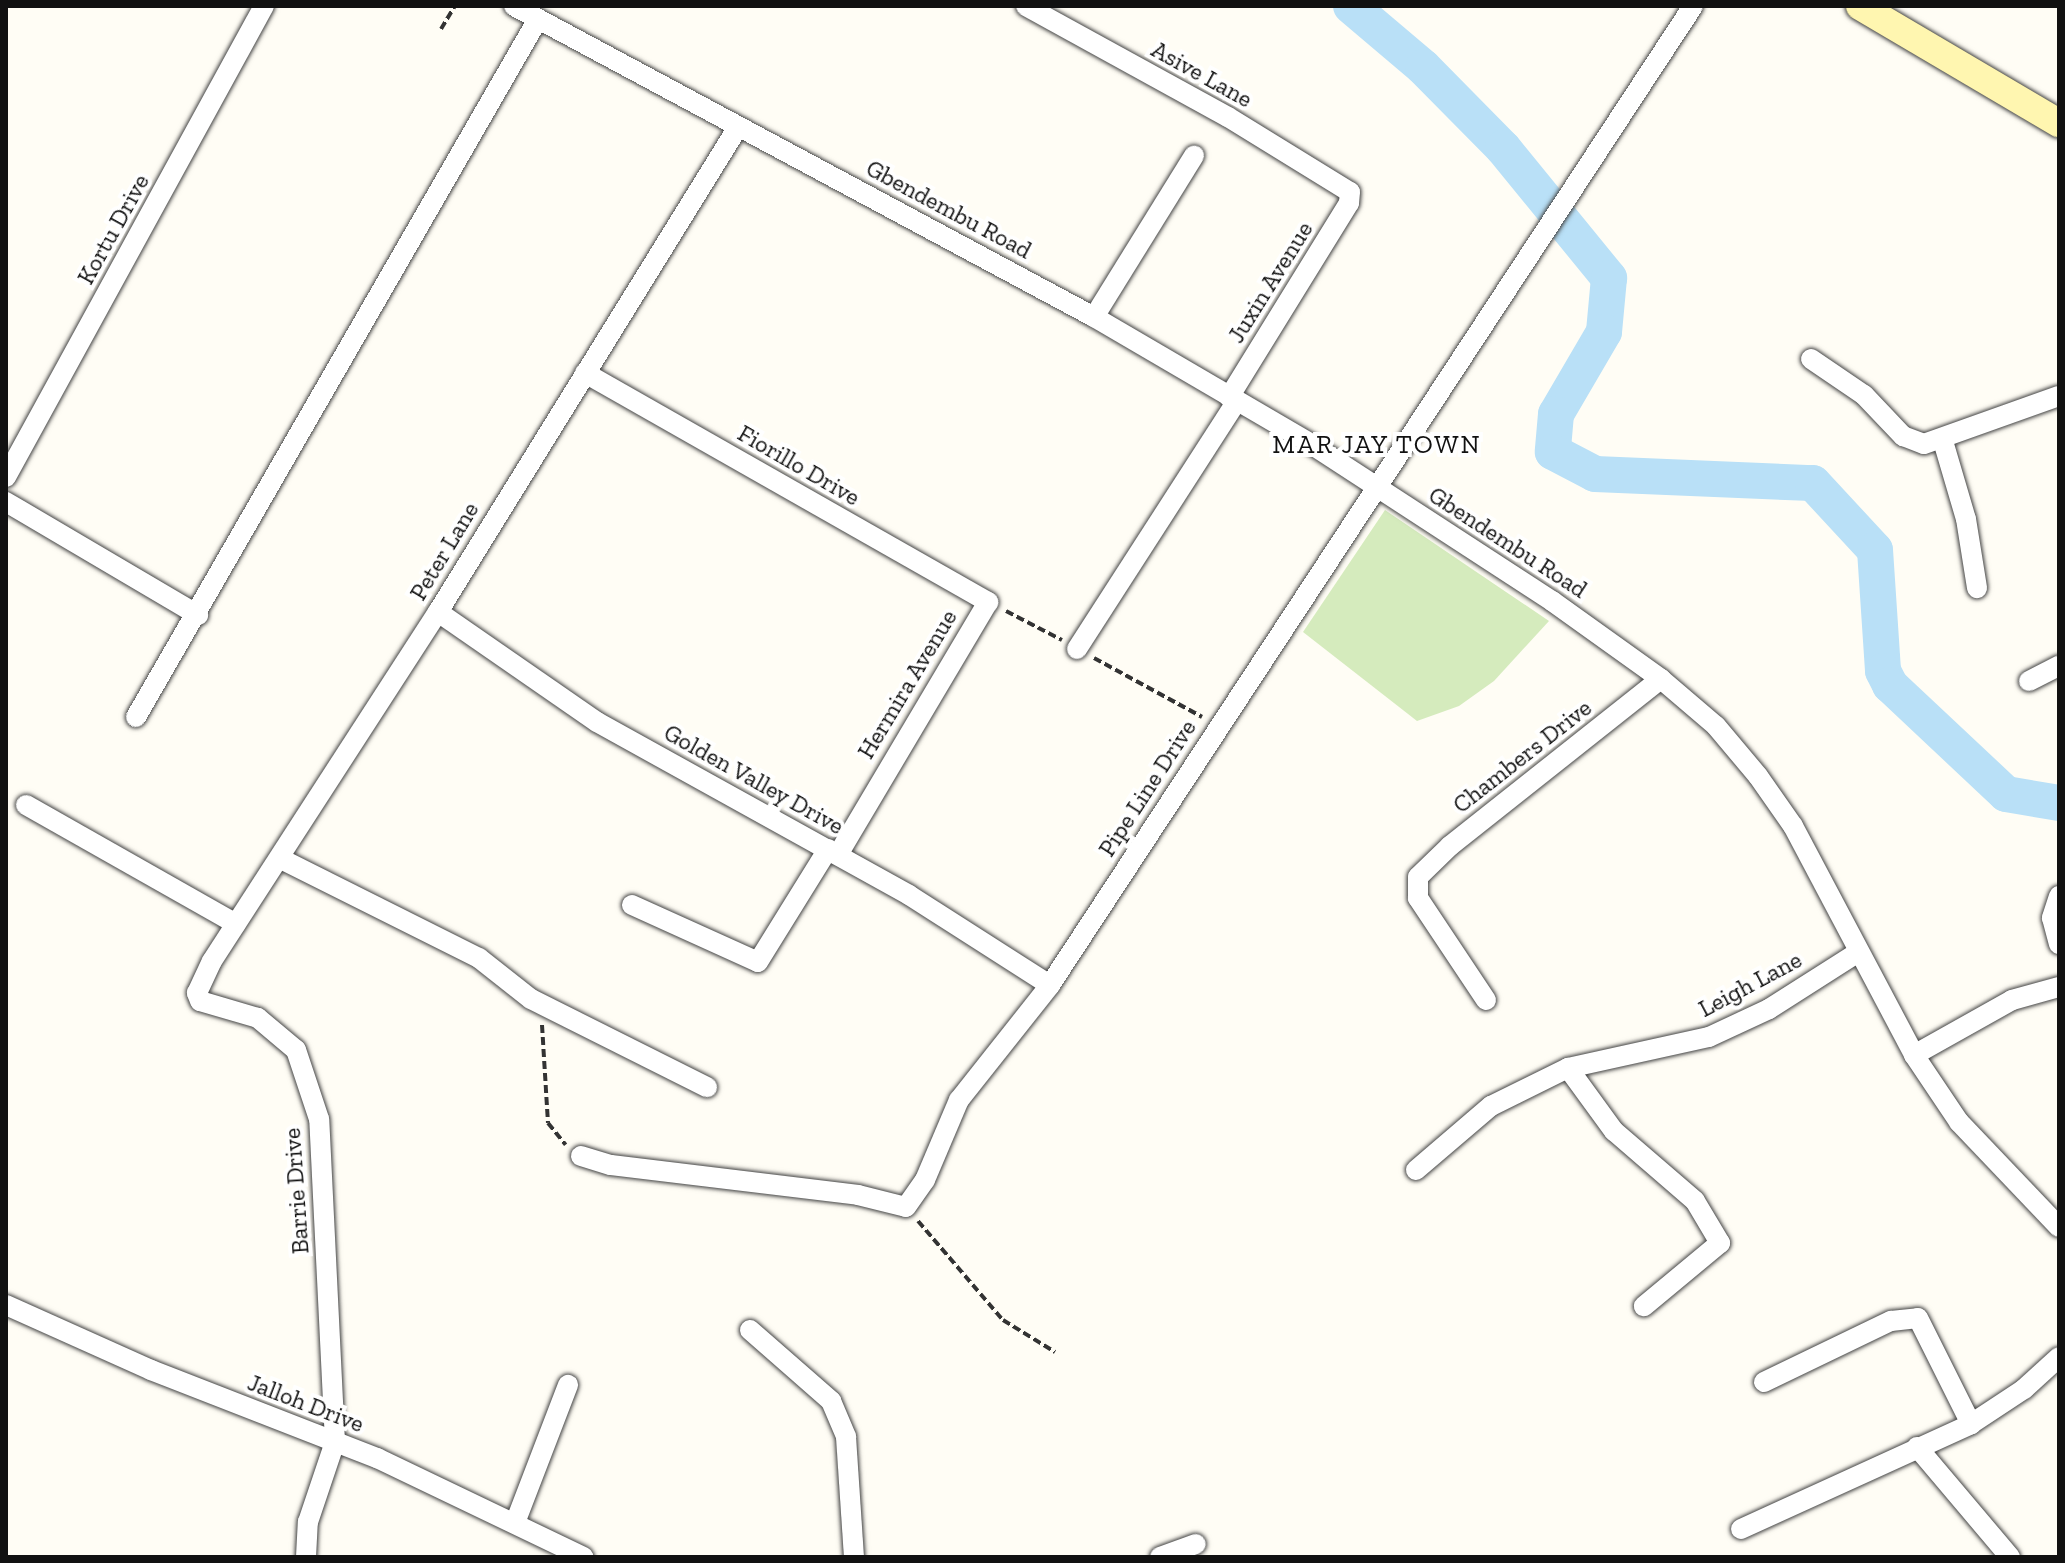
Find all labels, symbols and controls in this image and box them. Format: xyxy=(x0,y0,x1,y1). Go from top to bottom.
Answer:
street label: Asive Lane xyxy=(1147,35,1257,113)
street label: Gbendembu Road xyxy=(861,153,1037,265)
street label: Kortu Drive xyxy=(71,169,155,289)
street label: Juxin Avenue xyxy=(1221,216,1319,348)
street label: Fiorillo Drive xyxy=(733,418,865,512)
district label: MAR JAY TOWN xyxy=(1271,429,1483,461)
street label: Gbendembu Road xyxy=(1423,480,1593,604)
street label: Peter Lane xyxy=(403,496,485,606)
street label: Hermira Avenue xyxy=(851,604,963,764)
street label: Chambers Drive xyxy=(1447,693,1597,819)
street label: Pipe Line Drive xyxy=(1092,714,1202,862)
street label: Golden Valley Drive xyxy=(659,717,849,841)
street label: Leigh Lane xyxy=(1693,945,1807,1023)
street label: Barrie Drive xyxy=(277,1127,315,1255)
street label: Jalloh Drive xyxy=(244,1368,368,1438)

